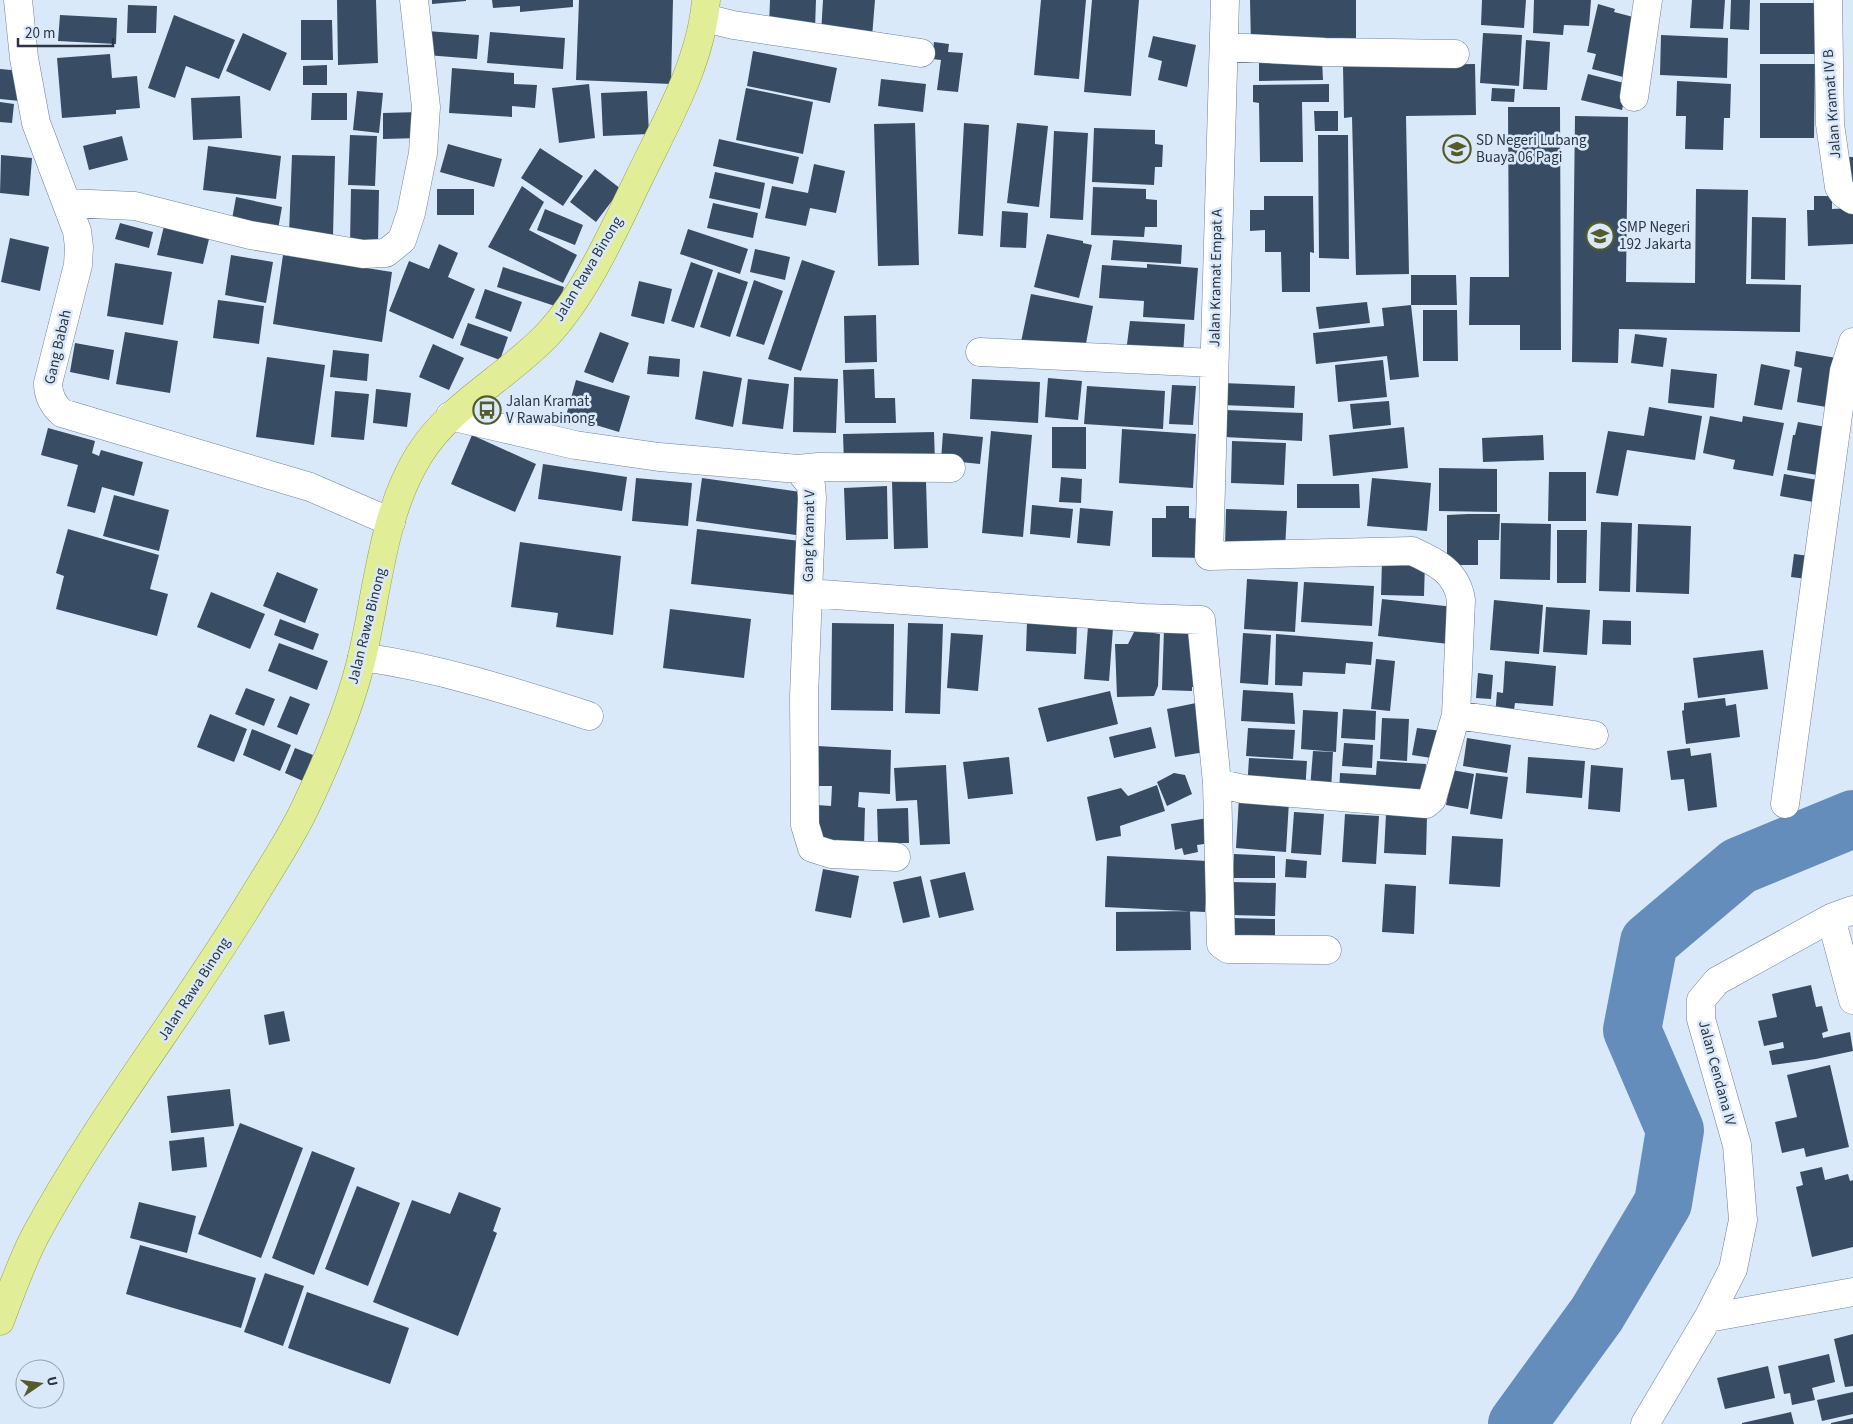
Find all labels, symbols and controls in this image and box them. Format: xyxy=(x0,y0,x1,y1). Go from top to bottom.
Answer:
scale bar xyxy=(18,15,112,47)
text: 20 m xyxy=(25,23,55,44)
street label: Jalan Kramat IV B xyxy=(1818,48,1846,159)
place label: SD Negeri Lubang Buaya 06 Pagi xyxy=(1476,130,1587,168)
school or university icon: SD Negeri Lubang Buaya 06 Pagi xyxy=(1442,134,1472,164)
street label: Jalan Kramat Empat A xyxy=(1204,208,1228,347)
street label: Jalan Rawa Binong xyxy=(548,212,628,325)
place label: SMP Negeri 192 Jakarta xyxy=(1619,217,1691,255)
school or university icon: SMP Negeri 192 Jakarta xyxy=(1585,221,1615,251)
street label: Gang Babah xyxy=(39,308,77,386)
place label: Jalan Kramat V Rawabinong xyxy=(506,391,595,429)
bus stop icon: Jalan Kramat V Rawabinong xyxy=(472,395,502,425)
street label: Gang Kramat V xyxy=(798,489,820,582)
street label: Jalan Rawa Binong xyxy=(342,565,392,686)
street label: Jalan Rawa Binong xyxy=(153,933,235,1045)
street label: Jalan Cendana IV xyxy=(1693,1018,1741,1128)
north arrow xyxy=(15,1359,65,1409)
text: U xyxy=(41,1375,62,1388)

